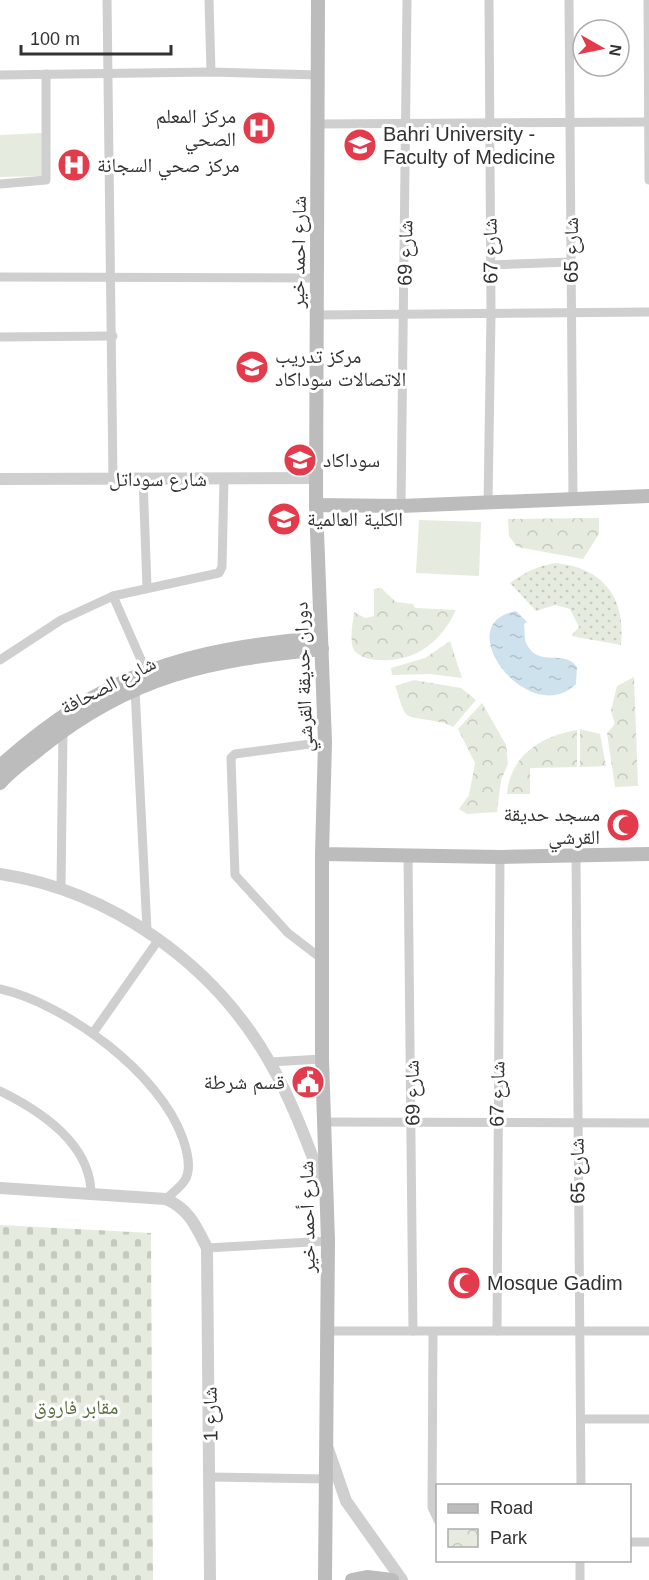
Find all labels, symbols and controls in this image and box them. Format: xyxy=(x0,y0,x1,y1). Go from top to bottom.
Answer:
scale bar xyxy=(21,18,171,56)
north arrow xyxy=(571,18,631,78)
text: 100 m xyxy=(30,29,80,49)
text: N xyxy=(606,43,625,57)
place label: مركز المعلم الصحي xyxy=(156,105,236,155)
hospital icon: مركز المعلم الصحي xyxy=(241,110,277,146)
place label: Bahri University - Faculty of Medicine xyxy=(383,123,555,168)
school or university icon: Bahri University - Faculty of Medicine xyxy=(342,127,378,163)
hospital icon: مركز صحي السجانة xyxy=(56,147,92,183)
place label: مركز صحي السجانة xyxy=(97,154,240,181)
street label: شارع احمد خير xyxy=(286,196,312,309)
street label: شارع 65 xyxy=(560,217,584,283)
street label: شارع 67 xyxy=(478,218,504,284)
street label: شارع 69 xyxy=(393,220,419,286)
place label: مركز تدريب الاتصالات سوداكاد xyxy=(275,345,406,390)
school or university icon: مركز تدريب الاتصالات سوداكاد xyxy=(234,349,270,385)
school or university icon: سوداكاد xyxy=(282,442,318,478)
place label: سوداكاد xyxy=(323,449,380,471)
street label: شارع سوداتل xyxy=(109,468,207,492)
school or university icon: الكلية العالمية xyxy=(266,501,302,537)
place label: الكلية العالمية xyxy=(307,508,403,530)
street label: دوران حديقة القرشي xyxy=(289,601,322,753)
street label: شارع الصحافة xyxy=(57,652,160,720)
place label: مسجد حديقة القرشي xyxy=(503,803,600,853)
mosque icon: مسجد حديقة القرشي xyxy=(605,807,641,843)
street label: شارع 69 xyxy=(400,1060,426,1126)
street label: شارع 67 xyxy=(485,1061,511,1127)
public building icon: قسم شرطة xyxy=(290,1064,326,1100)
place label: قسم شرطة xyxy=(204,1071,285,1096)
street label: شارع 65 xyxy=(565,1138,591,1204)
street label: شارع أحمد خير xyxy=(294,1161,321,1274)
mosque icon: Mosque Gadim xyxy=(446,1265,482,1301)
place label: Mosque Gadim xyxy=(487,1272,623,1294)
street label: شارع 1 xyxy=(199,1386,223,1442)
park label: مقابر فاروق xyxy=(34,1396,118,1419)
legend xyxy=(436,1484,631,1562)
text: Road xyxy=(490,1498,533,1518)
text: Park xyxy=(490,1528,528,1548)

